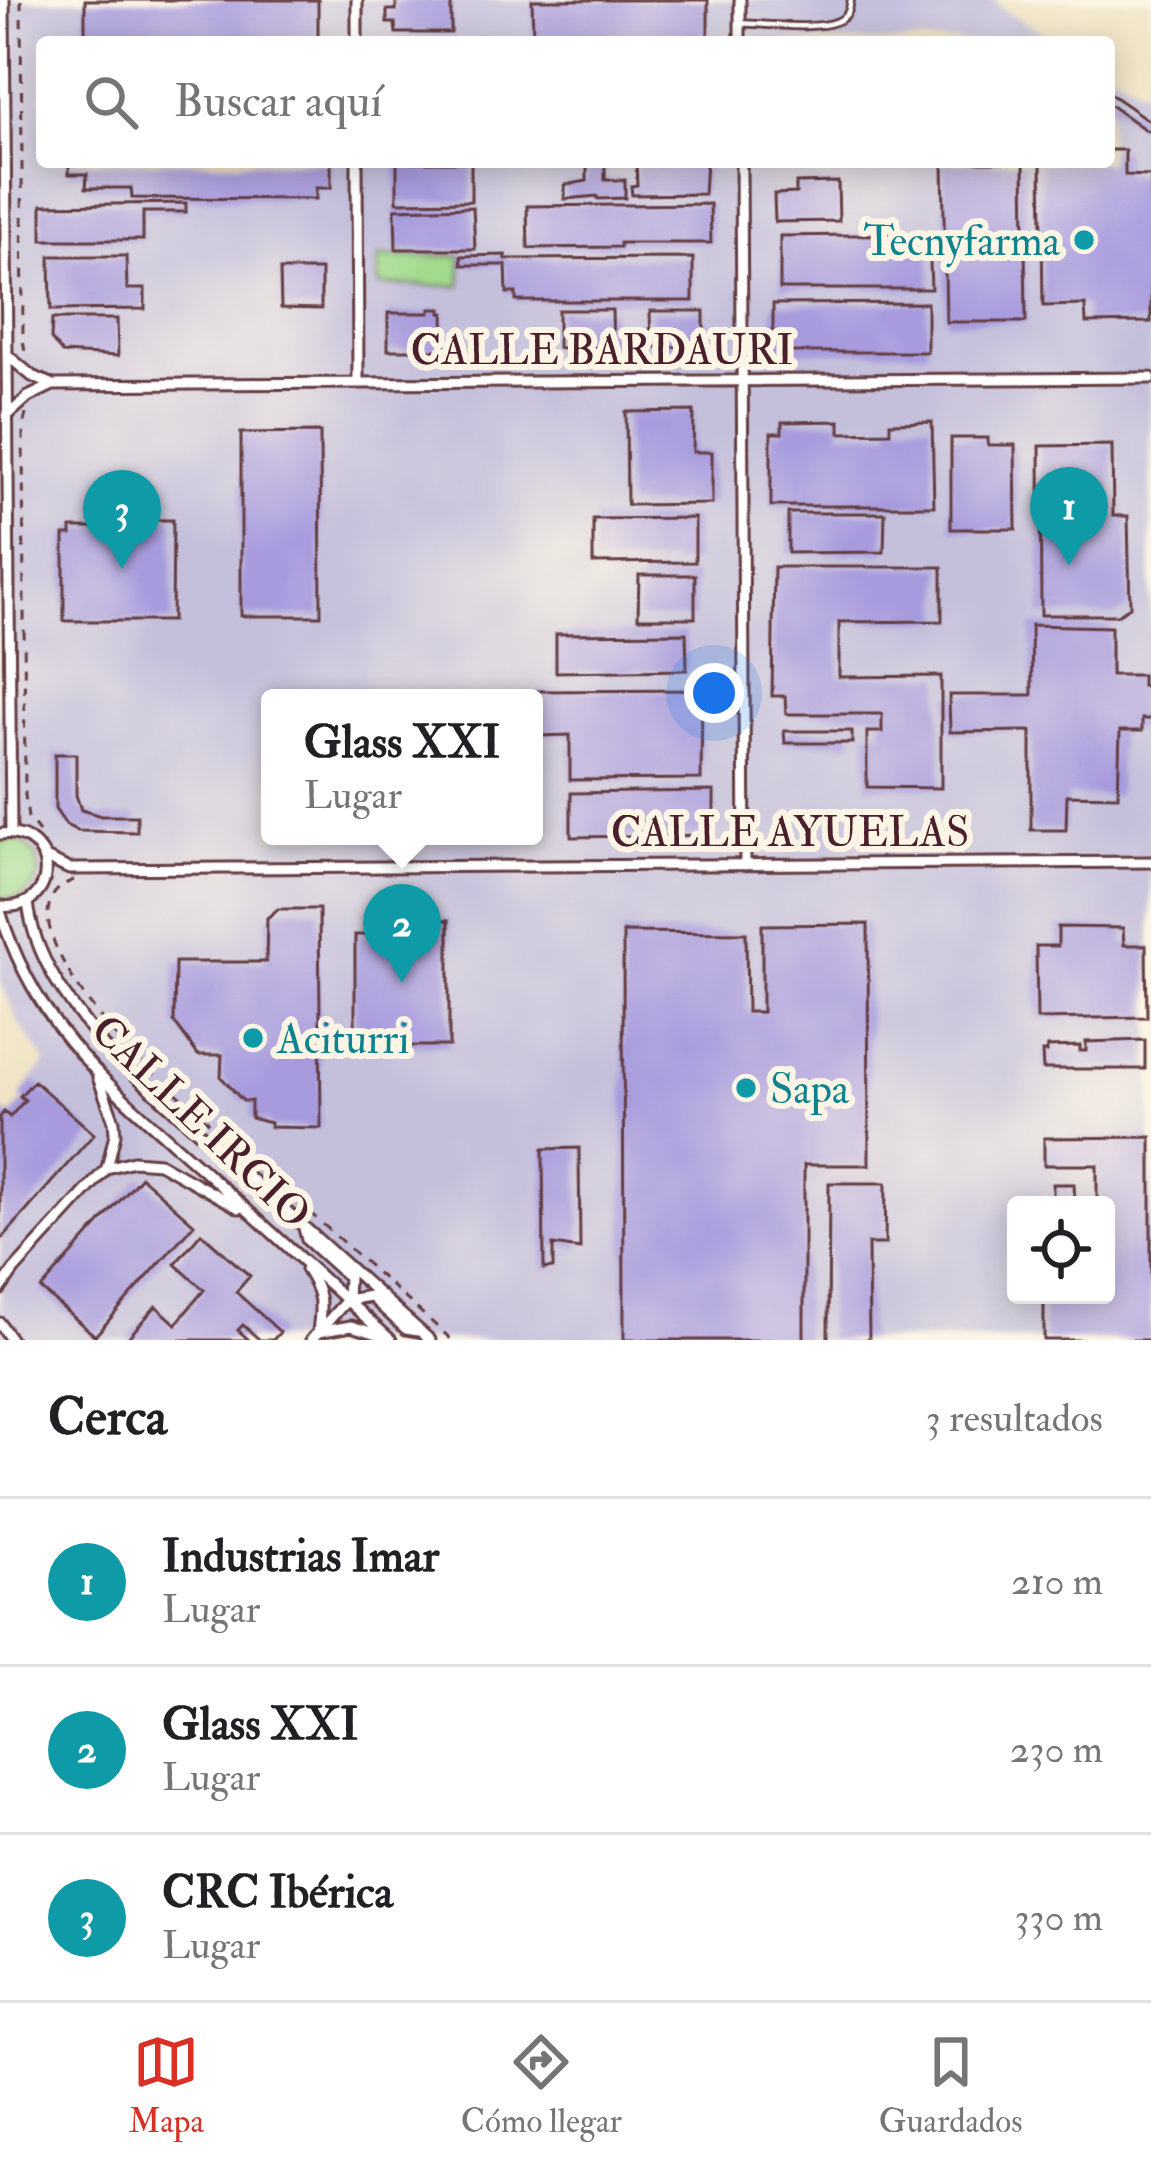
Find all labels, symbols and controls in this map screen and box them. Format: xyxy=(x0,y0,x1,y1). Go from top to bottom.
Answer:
search box xyxy=(36,36,1115,168)
icon: search xyxy=(78,69,144,135)
text: Buscar aquí xyxy=(174,74,382,130)
place label: Tecnyfarma xyxy=(864,216,1061,268)
marker: Tecnyfarma xyxy=(1071,227,1097,253)
street label: CALLE BARDAURI xyxy=(410,325,794,377)
pin: 1 xyxy=(1030,467,1108,566)
pin: 3 xyxy=(83,470,161,569)
your location xyxy=(684,663,744,723)
popup xyxy=(261,689,543,845)
text: Glass XXI xyxy=(304,715,500,771)
text: Lugar xyxy=(304,771,402,820)
street label: CALLE AYUELAS xyxy=(611,807,969,859)
pin: 2 xyxy=(363,884,441,983)
street label: CALLE IRCIO xyxy=(80,1005,321,1240)
place label: Aciturri xyxy=(276,1014,409,1066)
marker: Aciturri xyxy=(240,1025,266,1051)
place label: Sapa xyxy=(770,1064,850,1116)
marker: Sapa xyxy=(733,1075,759,1101)
map controls xyxy=(1007,1196,1115,1304)
button: locate xyxy=(1007,1196,1115,1304)
text: Cerca xyxy=(48,1386,167,1450)
text: 3 resultados xyxy=(926,1394,1103,1443)
text: Industrias Imar xyxy=(162,1529,439,1585)
text: 1 xyxy=(80,1557,94,1606)
text: 210 m xyxy=(1011,1557,1103,1606)
text: Lugar xyxy=(162,1585,260,1634)
text: Glass XXI xyxy=(162,1697,358,1753)
text: 2 xyxy=(77,1725,97,1774)
text: 230 m xyxy=(1010,1725,1103,1774)
text: Lugar xyxy=(162,1753,260,1802)
text: CRC Ibérica xyxy=(162,1865,393,1921)
text: 3 xyxy=(80,1893,94,1942)
text: 330 m xyxy=(1015,1893,1103,1942)
text: Lugar xyxy=(162,1921,260,1970)
tab: Mapa xyxy=(128,2029,204,2142)
tab: Cómo llegar xyxy=(461,2029,622,2142)
tab: Guardados xyxy=(879,2029,1023,2142)

